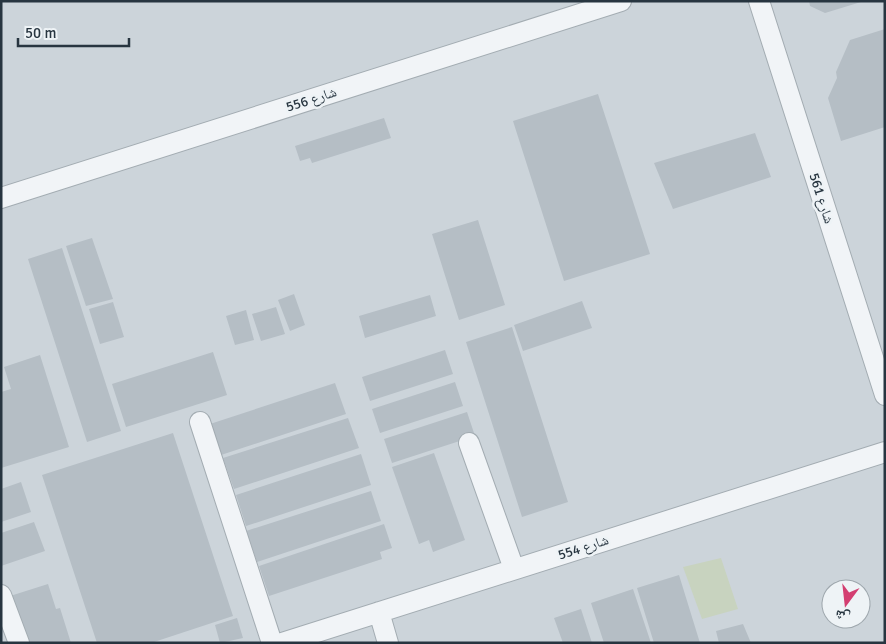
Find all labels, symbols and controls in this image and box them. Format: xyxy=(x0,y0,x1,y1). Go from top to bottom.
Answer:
scale bar xyxy=(18,15,129,47)
text: 50 m xyxy=(25,24,56,42)
street label: شارع 556 xyxy=(284,83,339,117)
street label: شارع 561 xyxy=(804,171,838,226)
street label: شارع 554 xyxy=(556,531,611,565)
north arrow xyxy=(821,579,871,629)
text: ش xyxy=(833,606,852,626)

